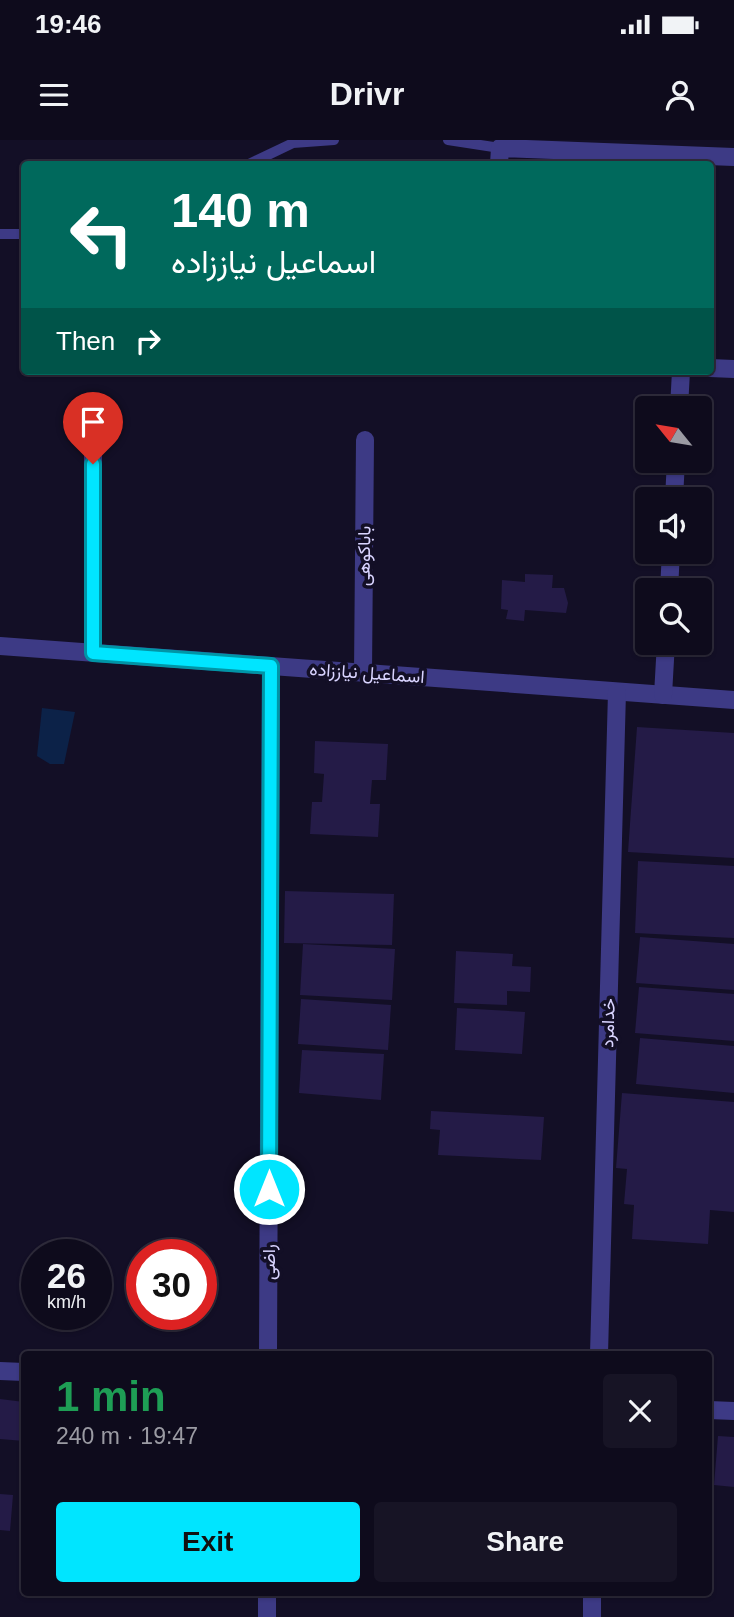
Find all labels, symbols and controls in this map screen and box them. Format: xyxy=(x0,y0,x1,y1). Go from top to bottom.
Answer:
text: 19:46 xyxy=(35,9,102,39)
icon: menu xyxy=(35,76,73,114)
text: Drivr xyxy=(330,76,404,112)
icon: person xyxy=(661,76,699,114)
text: 140 m xyxy=(171,183,310,237)
icon: left xyxy=(56,189,147,280)
text: اسماعیل نیاززاده xyxy=(171,244,376,280)
icon: right xyxy=(129,322,167,360)
text: Then xyxy=(56,326,115,356)
pin xyxy=(63,392,123,464)
north arrow xyxy=(635,396,712,472)
map controls xyxy=(635,396,712,655)
icon: arrive xyxy=(74,403,112,441)
button: sound xyxy=(635,487,712,564)
street label: باباکوهی xyxy=(353,526,376,586)
button: search xyxy=(635,578,712,655)
street label: اسماعیل نیاززاده xyxy=(309,659,425,688)
street label: خدامرد xyxy=(597,998,620,1048)
position arrow xyxy=(232,1152,306,1226)
speed limit sign: 30 xyxy=(126,1239,217,1330)
street label: راضی xyxy=(259,1244,280,1280)
text: 26 xyxy=(47,1256,86,1295)
text: km/h xyxy=(47,1292,86,1312)
text: 1 min xyxy=(56,1373,166,1420)
button: close xyxy=(603,1374,677,1448)
text: 240 m · 19:47 xyxy=(56,1423,198,1449)
button: Exit xyxy=(56,1502,360,1582)
button: Share xyxy=(374,1502,677,1582)

